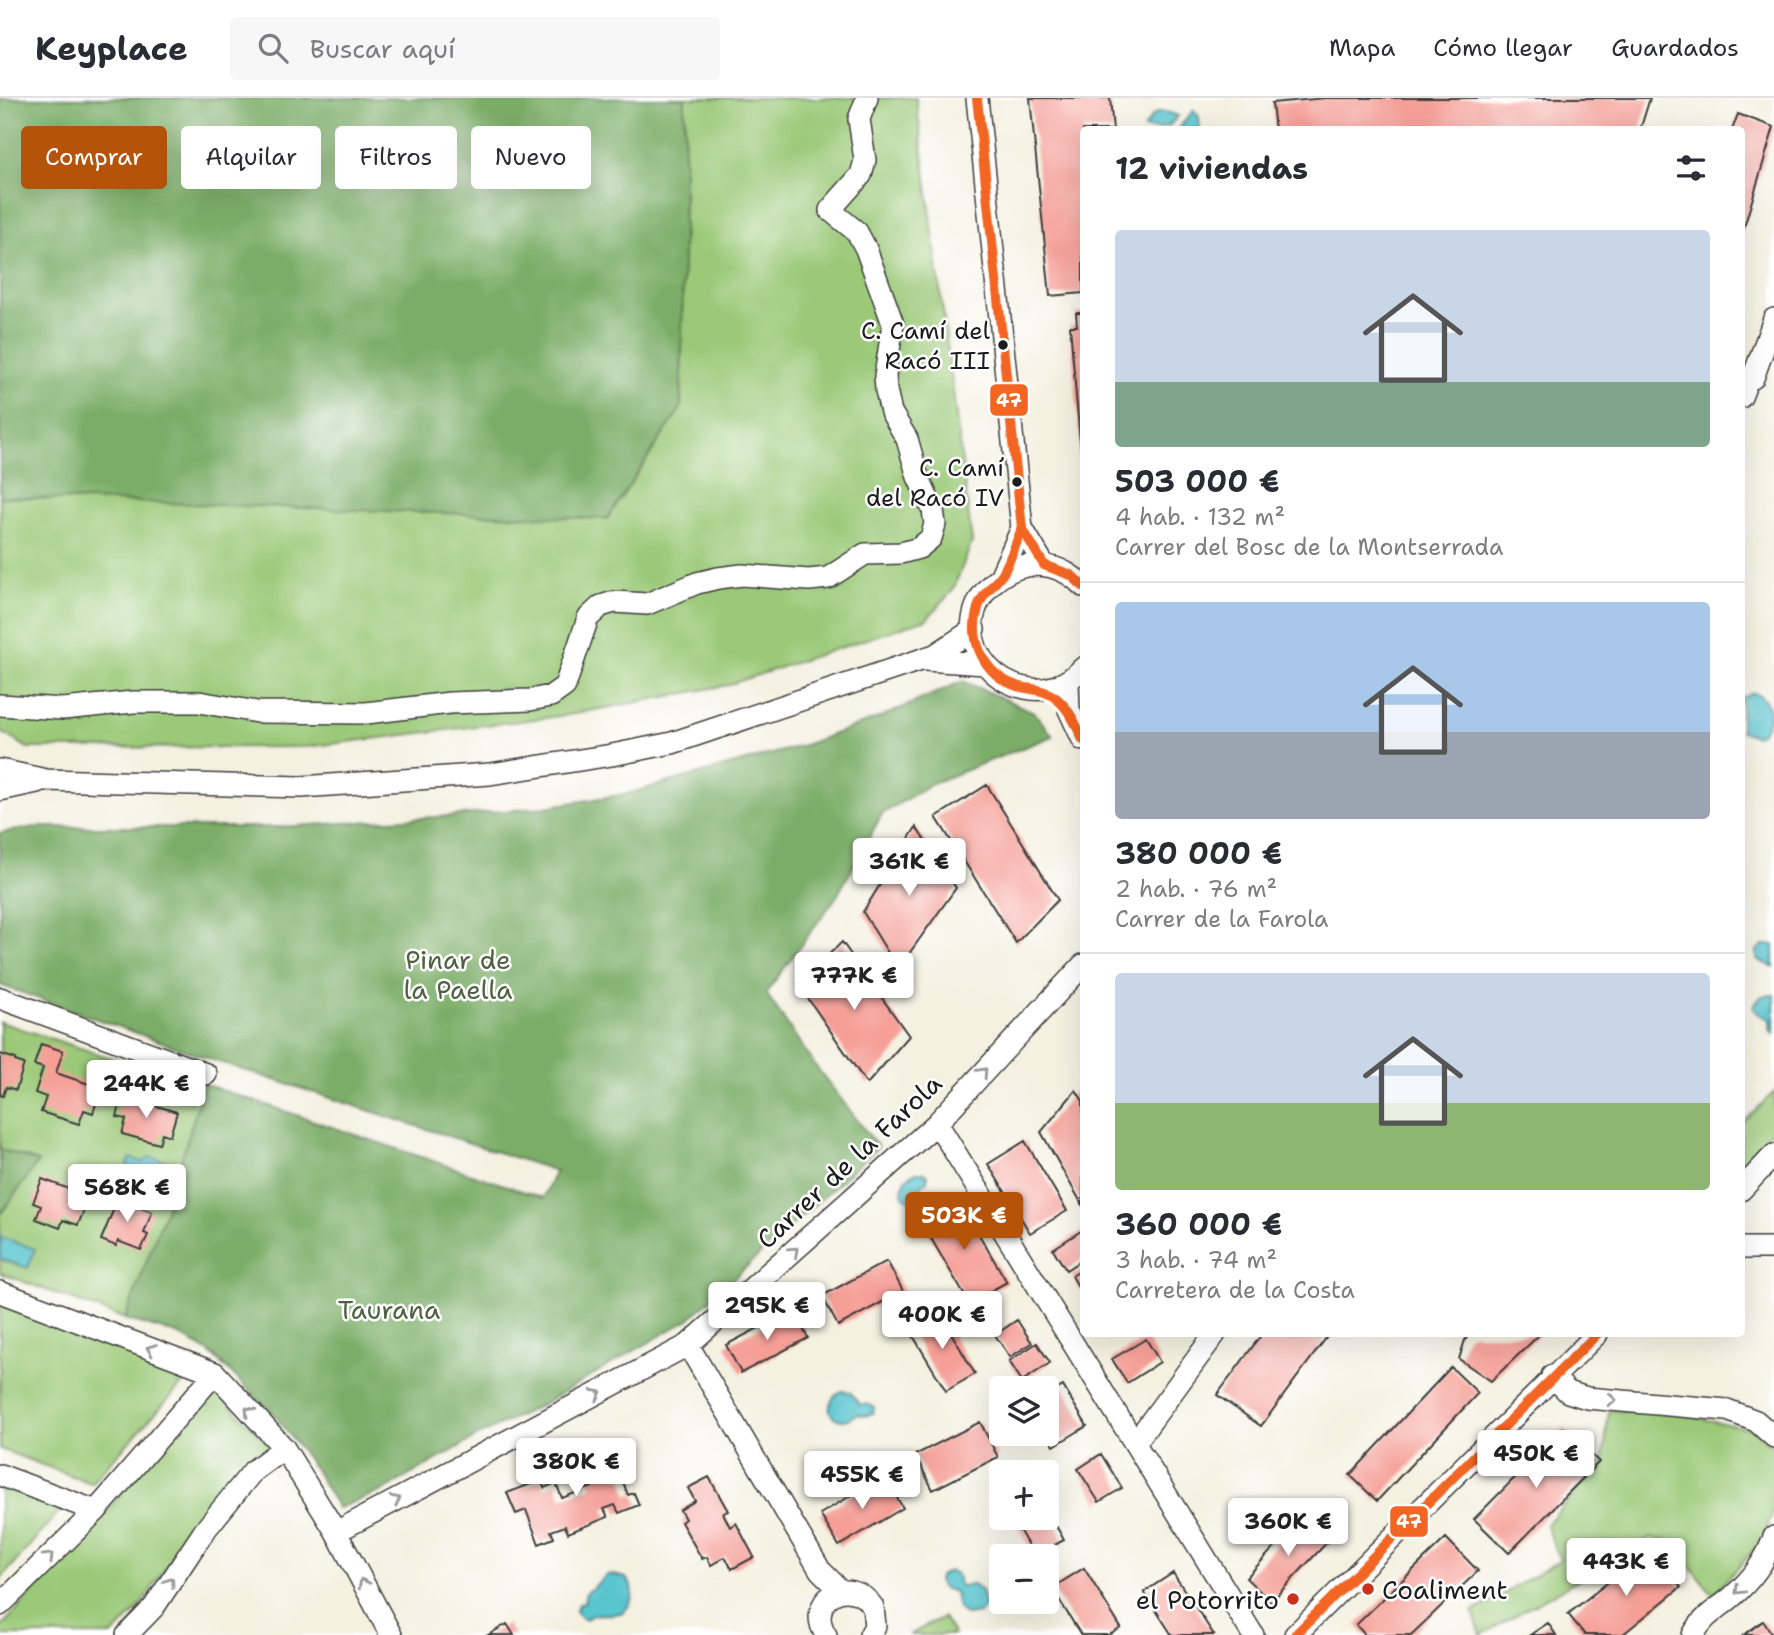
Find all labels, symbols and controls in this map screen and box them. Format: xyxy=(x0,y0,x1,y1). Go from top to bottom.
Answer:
search box xyxy=(230,17,720,80)
text: Keyplace xyxy=(35,26,188,71)
icon: search xyxy=(254,29,292,67)
text: Buscar aquí xyxy=(310,31,455,66)
text: Mapa xyxy=(1329,32,1395,64)
text: Cómo llegar xyxy=(1433,32,1573,64)
text: Guardados xyxy=(1611,32,1739,64)
chip: Comprar xyxy=(21,126,167,189)
chip: Alquilar xyxy=(181,126,321,189)
chip: Filtros xyxy=(335,126,457,189)
chip: Nuevo xyxy=(471,126,591,189)
text: 12 viviendas xyxy=(1115,148,1308,189)
icon: filters xyxy=(1672,149,1710,187)
icon: home xyxy=(1350,275,1476,401)
place label: C. Camí del Racó III xyxy=(861,315,991,377)
marker: C. Camí del Racó III xyxy=(996,338,1010,352)
line badge: 47 xyxy=(989,383,1029,417)
text: 47 xyxy=(996,388,1022,413)
place label: C. Camí del Racó IV xyxy=(866,452,1004,514)
text: 503 000 € xyxy=(1115,461,1279,502)
marker: C. Camí del Racó IV xyxy=(1010,475,1024,489)
text: 4 hab. · 132 m² xyxy=(1115,502,1285,532)
text: Carrer del Bosc de la Montserrada xyxy=(1115,532,1503,562)
icon: home xyxy=(1350,647,1476,773)
text: 380 000 € xyxy=(1115,833,1282,874)
pin: 361K € xyxy=(852,838,966,898)
text: 361K € xyxy=(869,846,949,876)
text: 2 hab. · 76 m² xyxy=(1115,874,1277,904)
text: Carrer de la Farola xyxy=(1115,904,1328,934)
park label: Pinar de la Paella xyxy=(404,942,512,1007)
pin: 777K € xyxy=(797,953,911,1012)
text: 777K € xyxy=(811,960,897,990)
icon: home xyxy=(1350,1018,1476,1144)
pin: 244K € xyxy=(89,1060,203,1120)
street label: Carrer de la Farola xyxy=(749,1066,949,1256)
one-way arrow xyxy=(975,1067,988,1080)
text: 244K € xyxy=(103,1068,190,1098)
pin: 568K € xyxy=(70,1164,184,1224)
text: 568K € xyxy=(84,1172,170,1202)
pin: 503K € xyxy=(907,1192,1021,1252)
text: 503K € xyxy=(921,1200,1007,1230)
text: 360 000 € xyxy=(1115,1204,1282,1245)
text: 3 hab. · 74 m² xyxy=(1115,1245,1277,1275)
one-way arrow xyxy=(786,1247,799,1259)
text: Carretera de la Costa xyxy=(1115,1275,1355,1305)
pin: 295K € xyxy=(710,1282,824,1342)
text: 295K € xyxy=(724,1290,810,1320)
park label: Taurana xyxy=(338,1292,440,1327)
pin: 400K € xyxy=(885,1292,999,1351)
text: 400K € xyxy=(898,1299,986,1329)
one-way arrow xyxy=(145,1343,157,1357)
map controls xyxy=(989,1376,1059,1614)
button: layers xyxy=(989,1376,1059,1446)
one-way arrow xyxy=(590,1388,602,1402)
one-way arrow xyxy=(1607,1392,1618,1407)
one-way arrow xyxy=(245,1406,257,1419)
pin: 450K € xyxy=(1479,1430,1593,1490)
pin: 380K € xyxy=(519,1438,633,1498)
text: 450K € xyxy=(1493,1438,1579,1468)
text: 380K € xyxy=(532,1446,620,1476)
pin: 455K € xyxy=(805,1452,919,1511)
text: 455K € xyxy=(820,1459,904,1489)
button: + xyxy=(989,1460,1059,1530)
one-way arrow xyxy=(389,1495,401,1508)
pin: 360K € xyxy=(1231,1498,1345,1558)
line badge: 47 xyxy=(1389,1505,1429,1538)
text: 360K € xyxy=(1244,1506,1332,1536)
text: 47 xyxy=(1396,1509,1422,1534)
pin: 443K € xyxy=(1569,1538,1683,1598)
button: − xyxy=(989,1544,1059,1614)
text: 443K € xyxy=(1583,1546,1669,1576)
one-way arrow xyxy=(40,1552,53,1565)
place label: Coaliment xyxy=(1382,1572,1508,1607)
one-way arrow xyxy=(162,1577,175,1590)
one-way arrow xyxy=(358,1578,372,1591)
marker: Coaliment xyxy=(1360,1581,1376,1597)
place label: el Potorrito xyxy=(1136,1582,1279,1617)
one-way arrow xyxy=(1734,1582,1747,1595)
marker: el Potorrito xyxy=(1285,1591,1301,1607)

